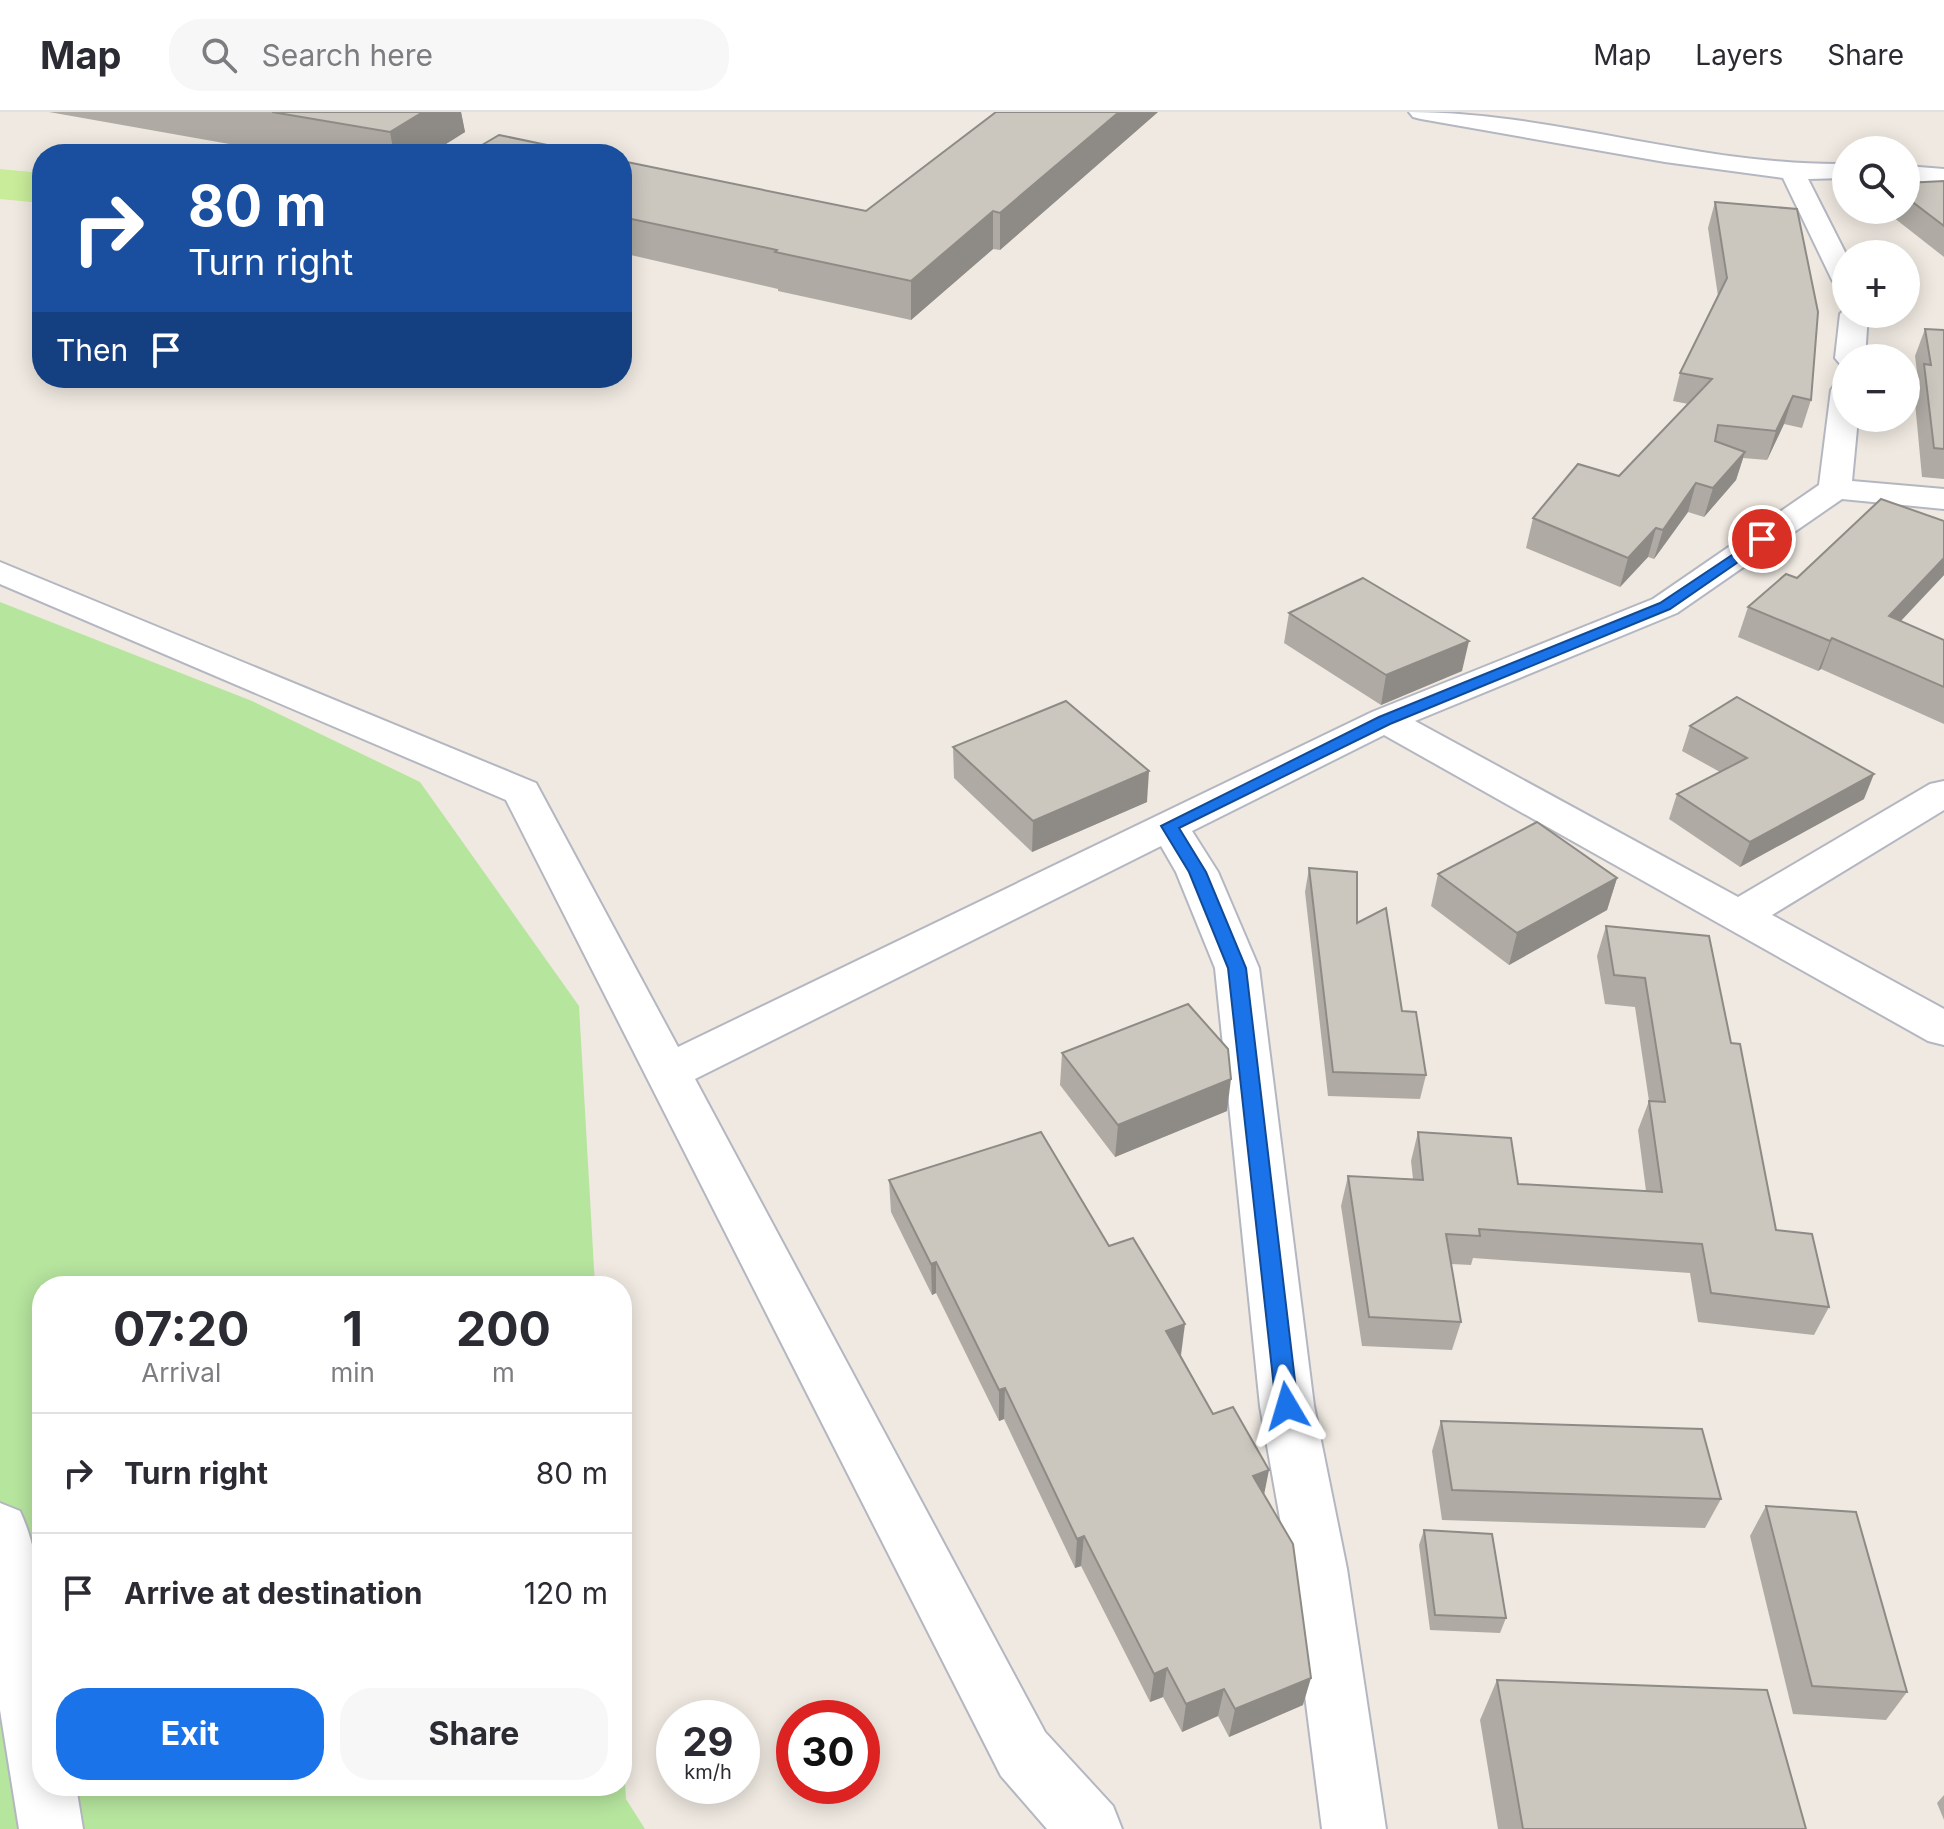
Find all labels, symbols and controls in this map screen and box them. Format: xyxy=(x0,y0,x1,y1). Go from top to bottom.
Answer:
search box xyxy=(169,19,729,91)
text: Map xyxy=(40,32,121,78)
icon: search xyxy=(197,33,241,77)
text: Search here xyxy=(261,37,433,73)
text: Map xyxy=(1593,38,1651,72)
text: Layers xyxy=(1695,38,1783,72)
text: Share xyxy=(1827,38,1904,72)
map controls xyxy=(1832,136,1920,432)
button: search xyxy=(1832,136,1920,224)
text: 80 m xyxy=(188,172,327,240)
icon: right xyxy=(56,176,160,280)
text: Turn right xyxy=(188,240,353,284)
button: + xyxy=(1832,240,1920,328)
icon: arrive xyxy=(144,328,188,372)
text: Then xyxy=(56,332,128,368)
button: − xyxy=(1832,344,1920,432)
pin xyxy=(1728,505,1796,573)
icon: arrive xyxy=(1740,517,1784,561)
text: 07:20 xyxy=(113,1299,249,1358)
text: 1 xyxy=(342,1299,363,1358)
text: 200 xyxy=(456,1299,551,1358)
text: Arrival xyxy=(141,1357,221,1388)
text: min xyxy=(330,1357,375,1388)
text: m xyxy=(492,1357,515,1388)
position arrow xyxy=(1245,1364,1329,1448)
icon: right xyxy=(56,1451,100,1495)
text: Turn right xyxy=(124,1455,268,1491)
text: 80 m xyxy=(536,1455,608,1491)
icon: arrive xyxy=(56,1571,100,1615)
text: Arrive at destination xyxy=(124,1575,422,1611)
text: 120 m xyxy=(524,1575,608,1611)
button: Exit xyxy=(56,1688,324,1780)
button: Share xyxy=(340,1688,608,1780)
speed limit sign: 30 xyxy=(776,1700,880,1804)
text: 29 xyxy=(682,1717,734,1766)
text: km/h xyxy=(684,1760,732,1784)

